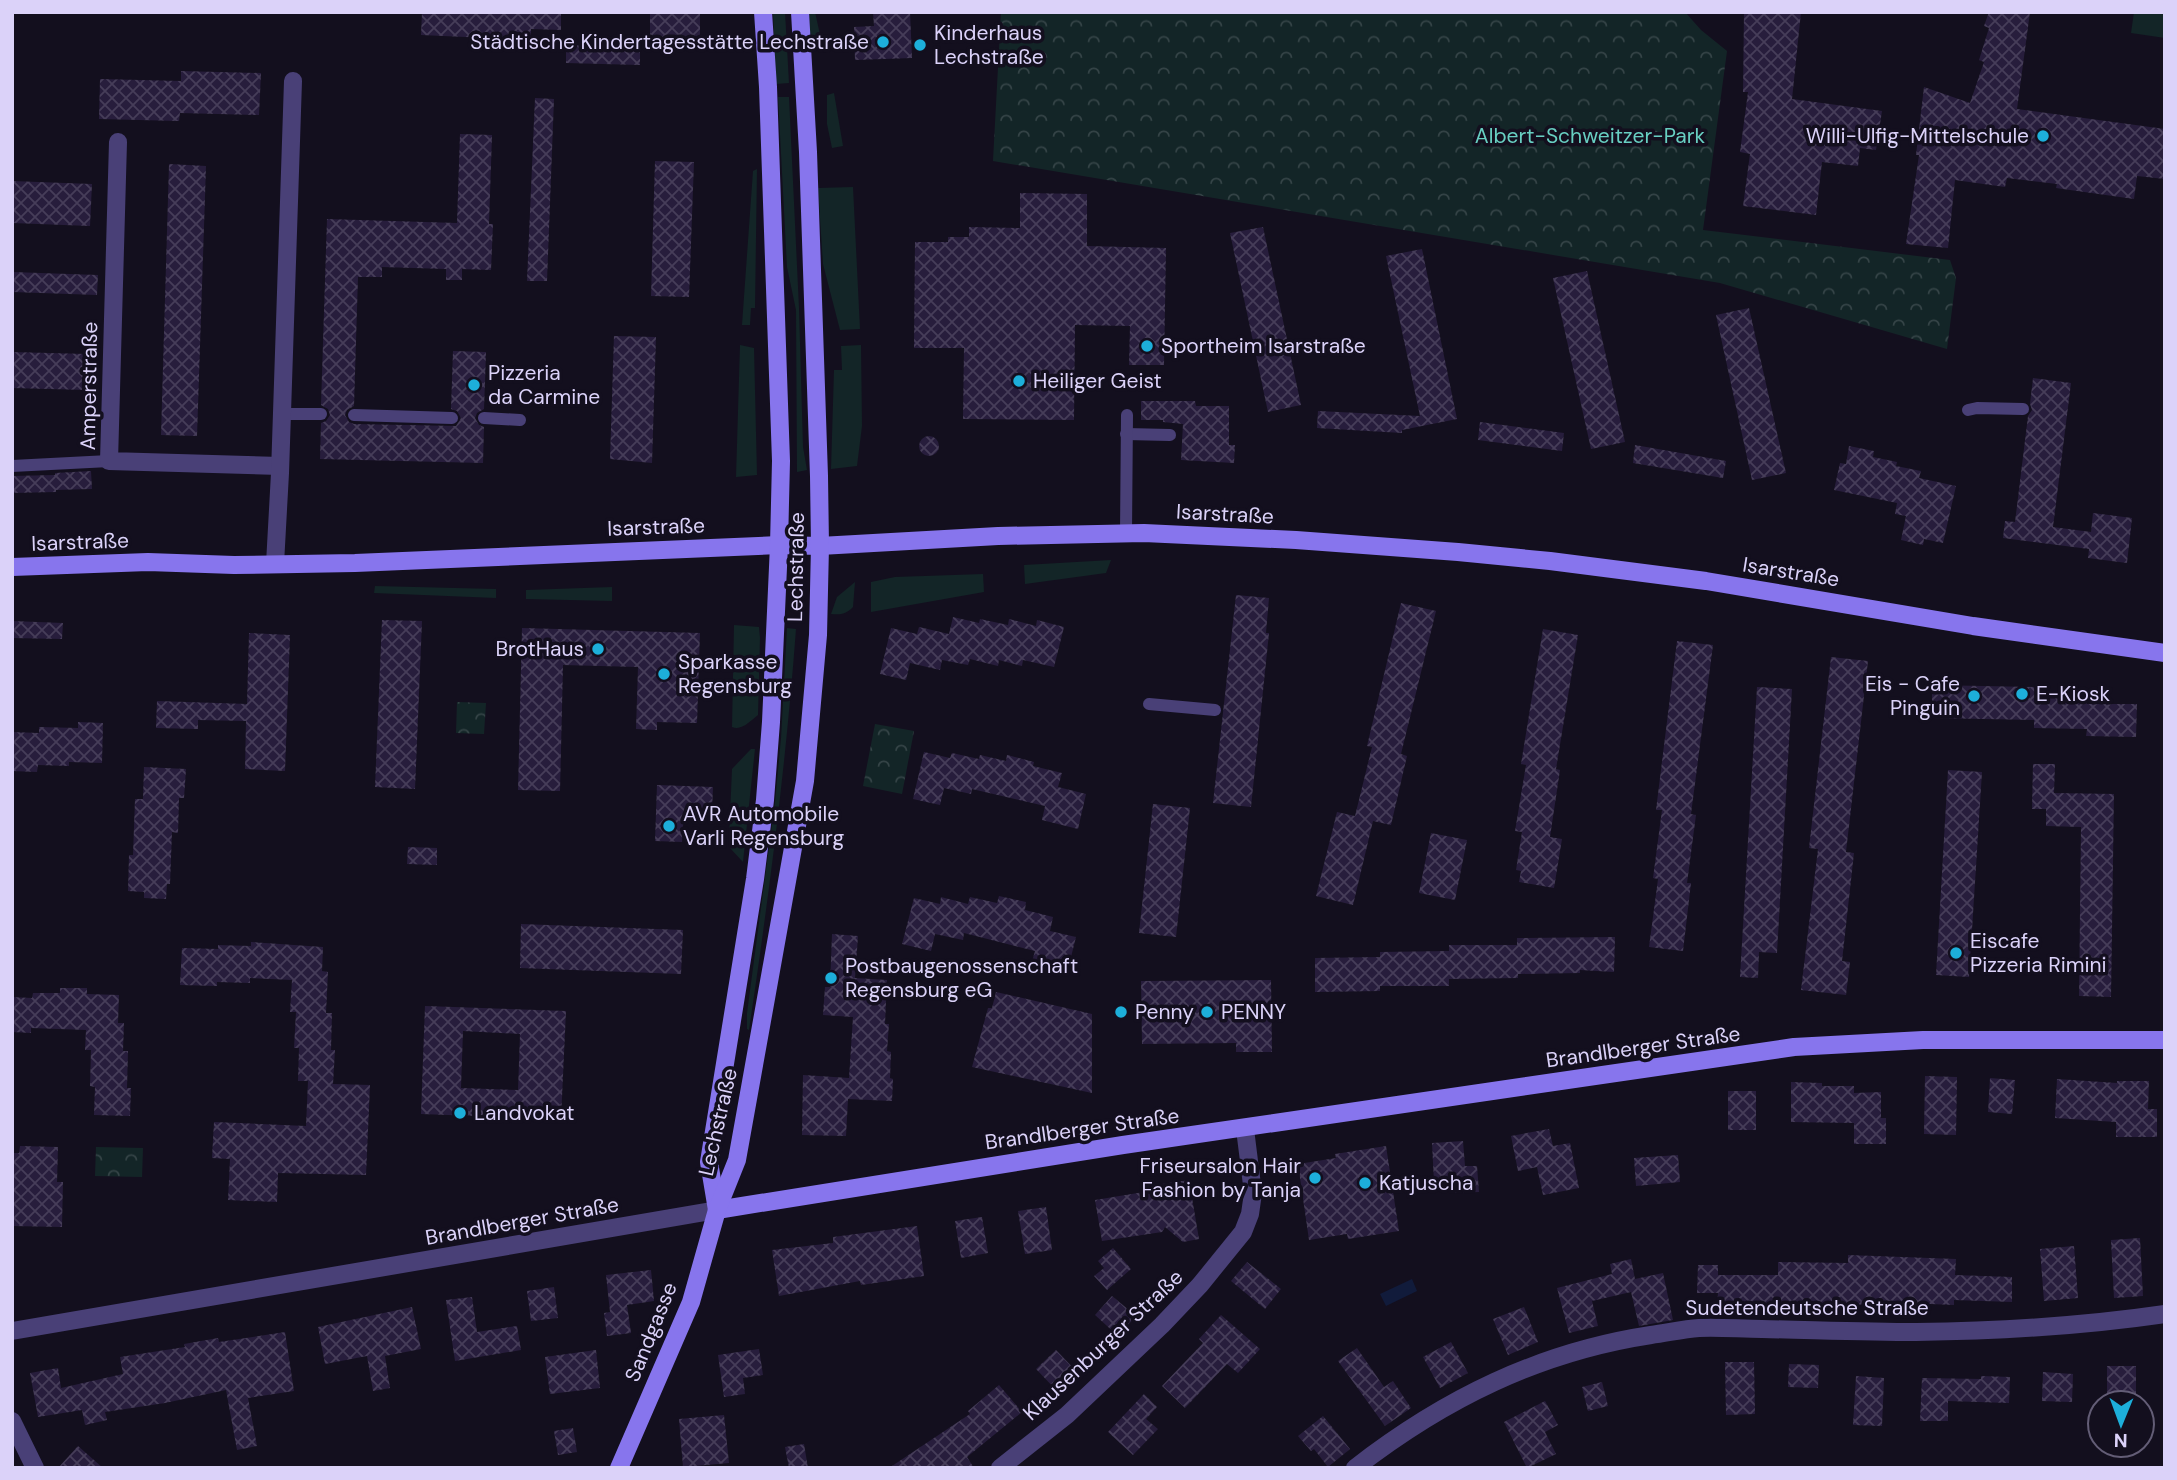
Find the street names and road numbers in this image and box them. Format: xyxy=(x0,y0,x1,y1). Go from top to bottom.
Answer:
street label: Amperstraße xyxy=(74,321,104,451)
street label: Isarstraße xyxy=(1175,497,1275,531)
street label: Isarstraße xyxy=(607,511,705,543)
street label: Lechstraße xyxy=(781,512,811,622)
street label: Isarstraße xyxy=(31,526,129,558)
street label: Isarstraße xyxy=(1741,551,1841,593)
street label: Brandlberger Straße xyxy=(1544,1019,1742,1075)
street label: Lechstraße xyxy=(692,1065,744,1179)
street label: Brandlberger Straße xyxy=(983,1101,1181,1157)
street label: Brandlberger Straße xyxy=(423,1190,621,1252)
street label: Klausenburger Straße xyxy=(1017,1263,1189,1427)
street label: Sandgasse xyxy=(618,1278,684,1386)
street label: Sudetendeutsche Straße xyxy=(1685,1294,1929,1322)

